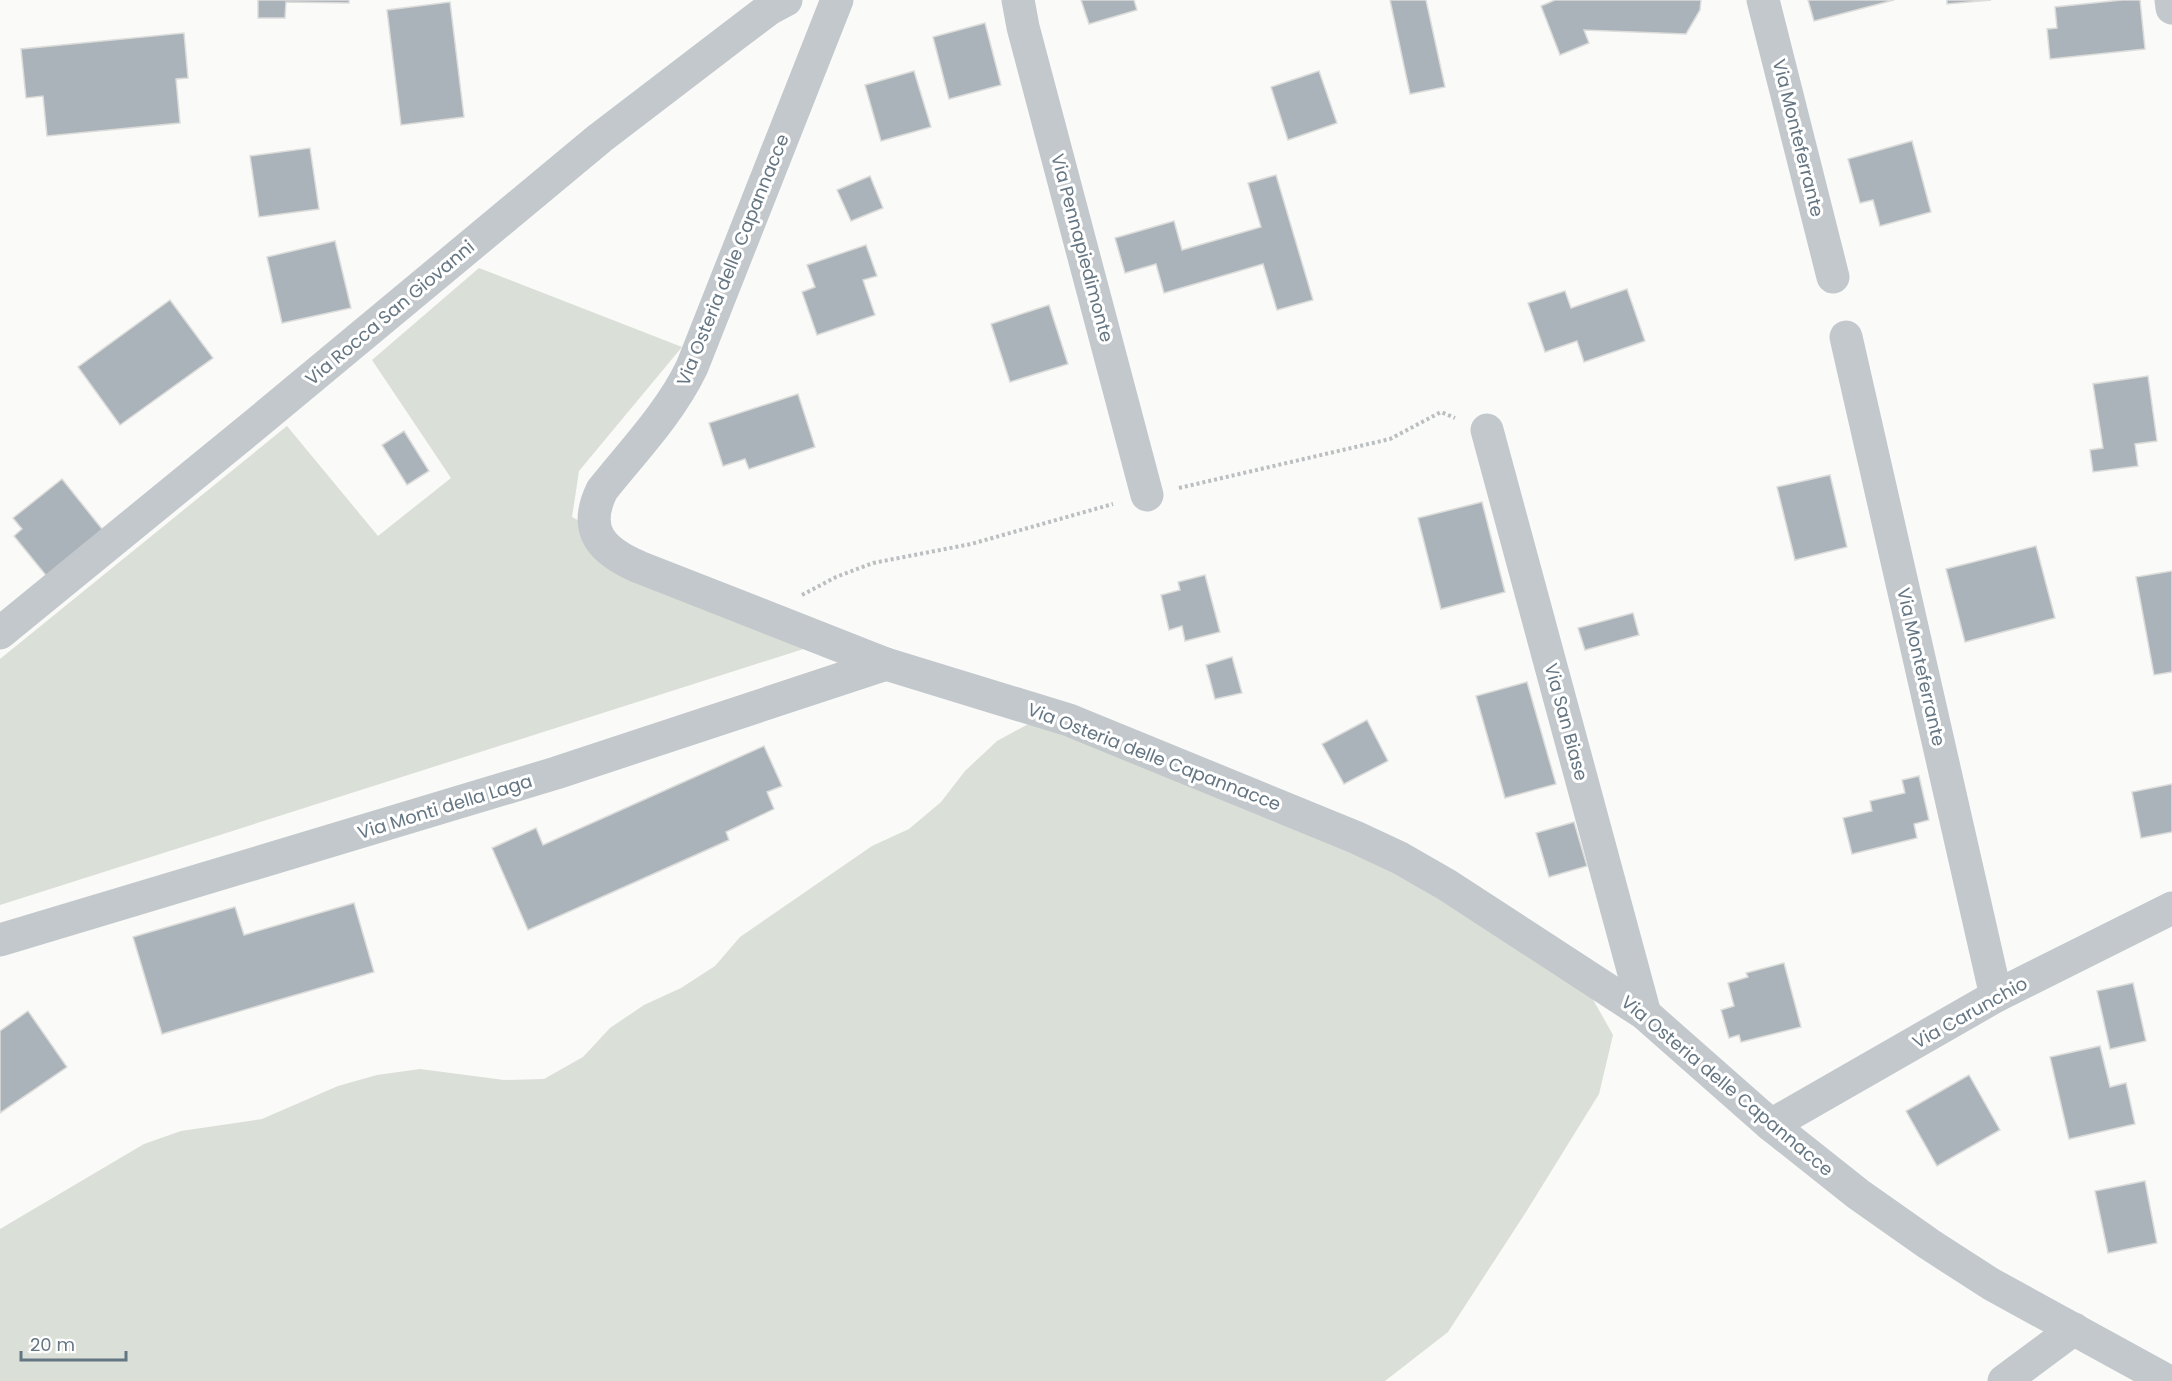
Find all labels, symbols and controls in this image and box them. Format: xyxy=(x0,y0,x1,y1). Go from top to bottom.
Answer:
street label: Via Monteferrante xyxy=(1767,56,1830,219)
street label: Via Osteria delle Capannacce xyxy=(670,130,795,390)
street label: Via Pennapiedimonte xyxy=(1045,151,1120,345)
street label: Via Rocca San Giovanni xyxy=(300,234,480,391)
street label: Via Monteferrante xyxy=(1891,585,1952,748)
street label: Via San Biase xyxy=(1539,660,1594,783)
street label: Via Osteria delle Capannacce xyxy=(1024,697,1285,817)
street label: Via Monti della Laga xyxy=(354,768,535,845)
street label: Via Carunchio xyxy=(1908,971,2032,1054)
street label: Via Osteria delle Capannacce xyxy=(1616,989,1839,1182)
scale bar xyxy=(21,1324,126,1362)
text: 20 m xyxy=(30,1332,75,1357)

